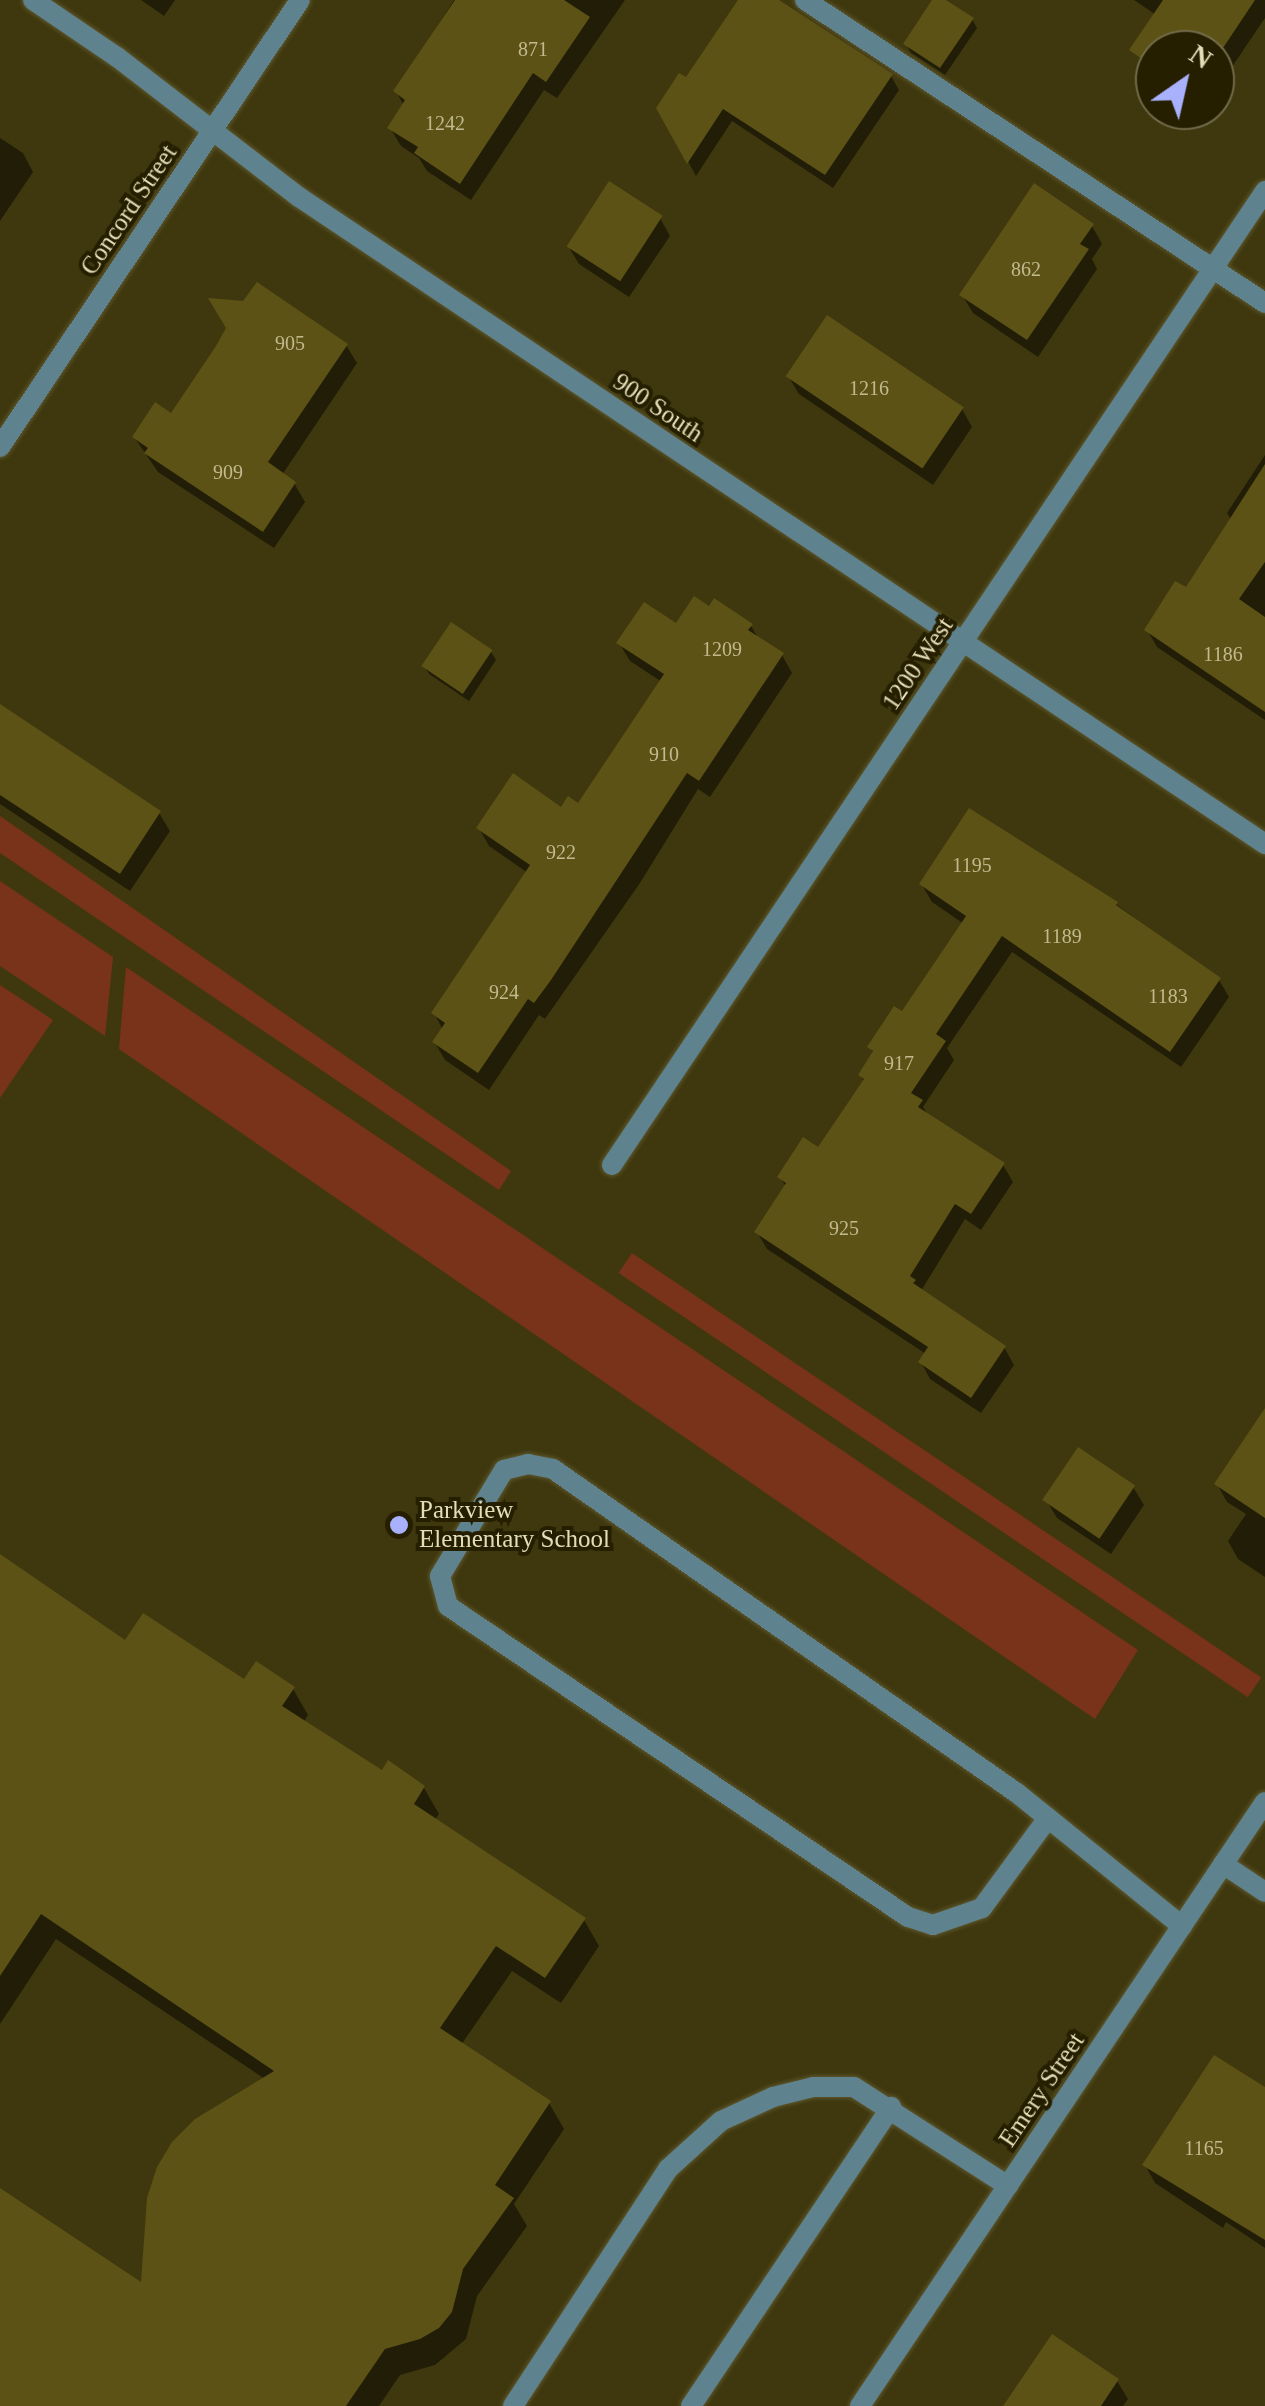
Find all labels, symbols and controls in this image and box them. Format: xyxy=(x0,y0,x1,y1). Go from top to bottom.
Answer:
north arrow xyxy=(1135,30,1235,130)
house number: 871 xyxy=(518,37,548,61)
text: N xyxy=(1184,38,1218,75)
house number: 1242 xyxy=(425,111,465,135)
street label: Concord Street xyxy=(74,139,184,281)
house number: 862 xyxy=(1011,257,1041,281)
house number: 905 xyxy=(275,331,305,355)
street label: 900 South xyxy=(607,367,709,449)
house number: 1216 xyxy=(849,376,889,400)
house number: 909 xyxy=(213,460,243,484)
street label: 1200 West xyxy=(876,612,960,716)
house number: 1209 xyxy=(702,637,742,661)
house number: 1186 xyxy=(1203,642,1243,666)
house number: 910 xyxy=(649,742,679,766)
house number: 922 xyxy=(546,840,576,864)
house number: 1195 xyxy=(952,853,992,877)
house number: 1189 xyxy=(1042,924,1082,948)
house number: 924 xyxy=(489,980,519,1004)
house number: 1183 xyxy=(1148,984,1188,1008)
house number: 917 xyxy=(884,1051,914,1075)
house number: 925 xyxy=(829,1216,859,1240)
place label: Parkview Elementary School xyxy=(419,1496,610,1555)
marker: Parkview Elementary School xyxy=(388,1514,410,1536)
street label: Emery Street xyxy=(993,2027,1091,2153)
house number: 1165 xyxy=(1184,2136,1224,2160)

